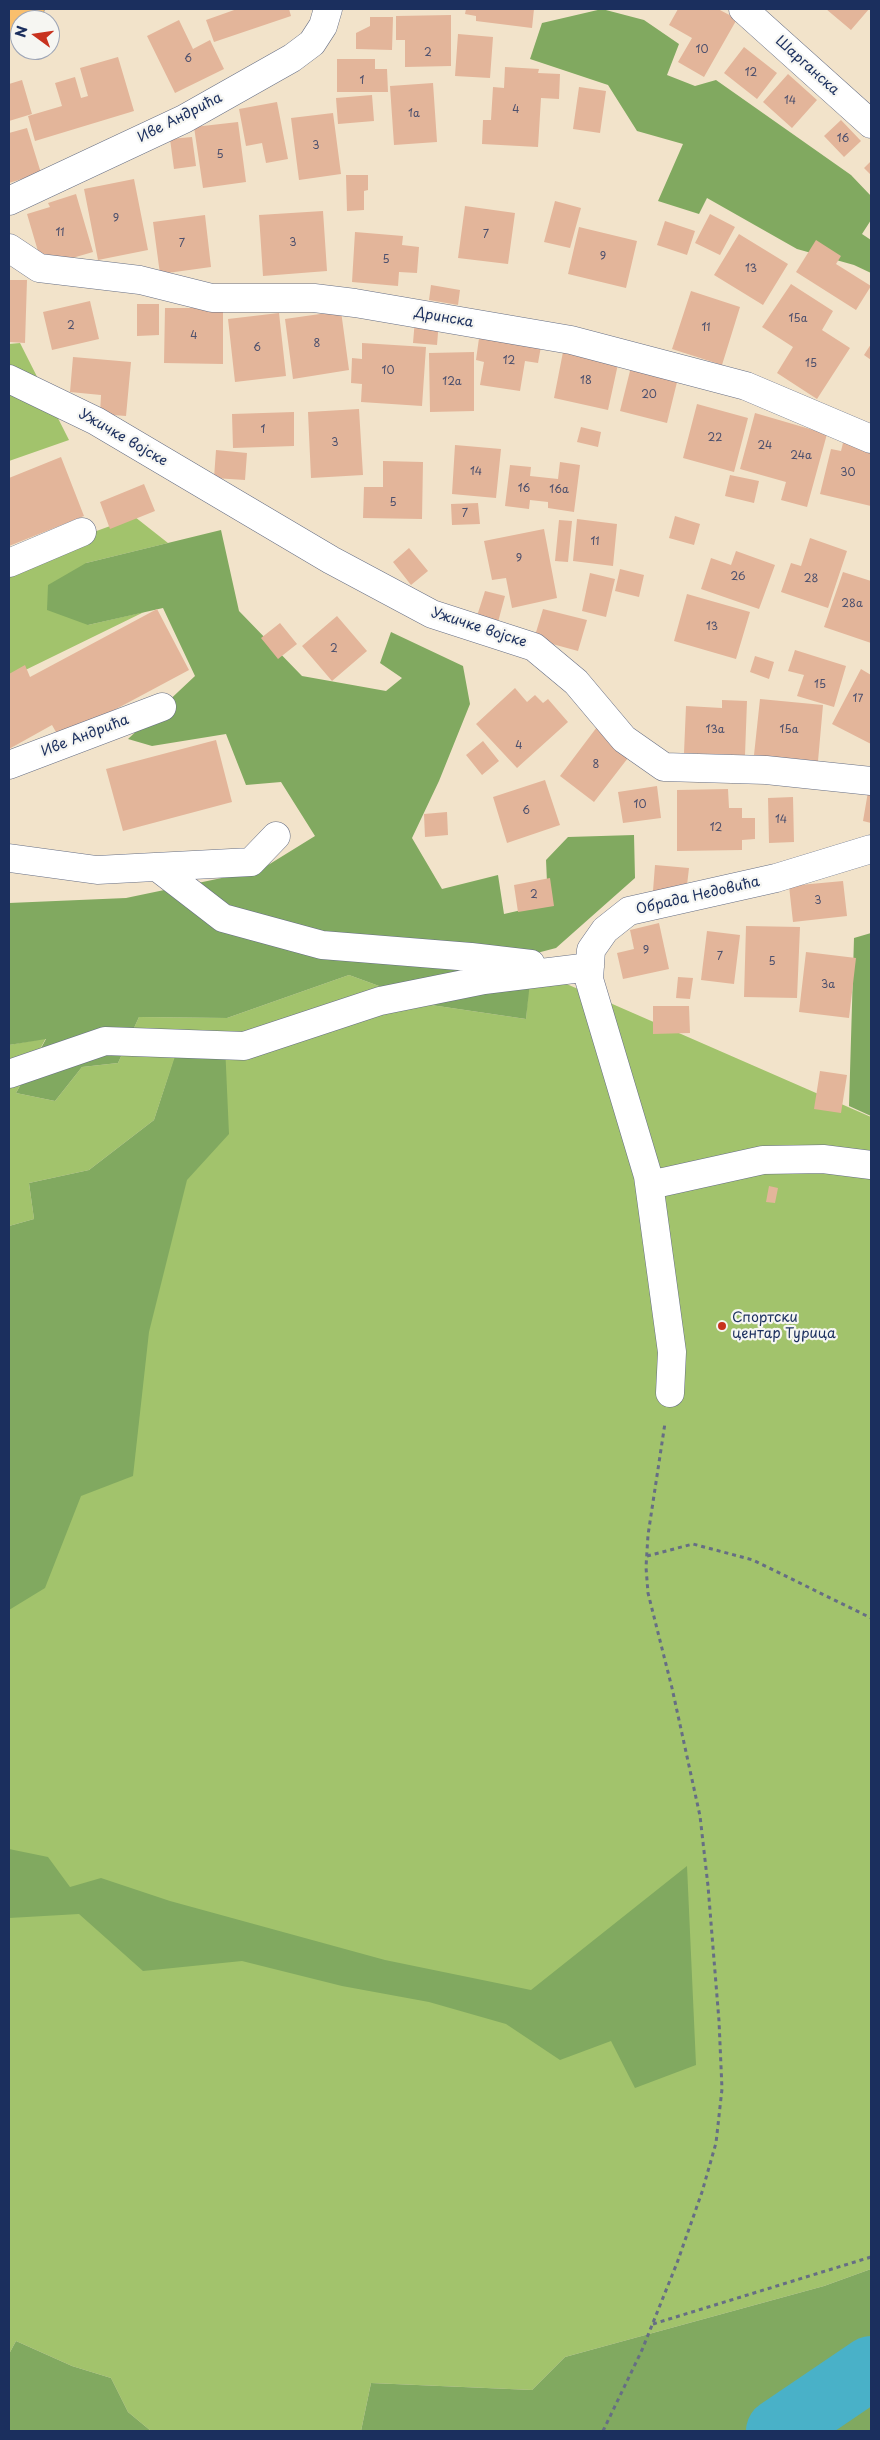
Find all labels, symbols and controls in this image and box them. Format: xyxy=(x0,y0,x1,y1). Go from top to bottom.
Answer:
north arrow xyxy=(10,10,60,60)
text: N xyxy=(9,24,32,39)
street label: Шарганска xyxy=(772,33,842,99)
house number: 10 xyxy=(696,43,708,57)
house number: 2 xyxy=(424,46,432,60)
house number: 6 xyxy=(184,52,192,66)
house number: 12 xyxy=(745,66,757,80)
house number: 1 xyxy=(360,74,364,88)
street label: Иве Андрића xyxy=(135,89,225,147)
house number: 14 xyxy=(784,94,796,108)
house number: 4 xyxy=(512,103,520,117)
house number: 1a xyxy=(408,107,420,121)
house number: 16 xyxy=(837,132,849,146)
house number: 3 xyxy=(312,139,320,153)
house number: 5 xyxy=(216,148,224,162)
house number: 9 xyxy=(113,212,119,226)
house number: 11 xyxy=(55,226,65,240)
house number: 7 xyxy=(483,228,489,242)
house number: 3 xyxy=(289,236,297,250)
house number: 7 xyxy=(179,237,185,251)
house number: 9 xyxy=(600,250,606,264)
house number: 5 xyxy=(382,253,390,267)
house number: 13 xyxy=(745,262,757,276)
street label: Дринска xyxy=(413,305,475,331)
house number: 15a xyxy=(789,312,807,326)
house number: 2 xyxy=(67,319,75,333)
house number: 11 xyxy=(701,321,711,335)
house number: 4 xyxy=(190,329,198,343)
house number: 8 xyxy=(314,337,320,351)
house number: 6 xyxy=(253,341,261,355)
house number: 12 xyxy=(503,354,515,368)
house number: 15 xyxy=(805,357,817,371)
house number: 10 xyxy=(382,364,394,378)
house number: 18 xyxy=(580,374,592,388)
house number: 12a xyxy=(442,375,462,389)
house number: 20 xyxy=(641,388,657,402)
street label: Ужичке војске xyxy=(76,406,170,470)
house number: 1 xyxy=(261,423,265,437)
house number: 22 xyxy=(708,431,722,445)
house number: 3 xyxy=(331,436,339,450)
house number: 24 xyxy=(758,439,772,453)
house number: 24a xyxy=(790,449,812,463)
house number: 14 xyxy=(470,465,482,479)
house number: 30 xyxy=(840,466,856,480)
house number: 16 xyxy=(518,482,530,496)
house number: 16a xyxy=(549,483,569,497)
house number: 5 xyxy=(389,496,397,510)
house number: 7 xyxy=(462,507,468,521)
house number: 11 xyxy=(590,535,600,549)
house number: 9 xyxy=(516,552,522,566)
house number: 26 xyxy=(730,570,746,584)
house number: 28 xyxy=(804,572,818,586)
house number: 28a xyxy=(841,597,863,611)
street label: Ужичке војске xyxy=(429,605,529,651)
house number: 13 xyxy=(706,620,718,634)
house number: 2 xyxy=(330,642,338,656)
house number: 15 xyxy=(814,678,826,692)
house number: 17 xyxy=(853,692,863,706)
street label: Иве Андрића xyxy=(39,712,131,760)
house number: 13a xyxy=(705,723,725,737)
house number: 15a xyxy=(780,723,798,737)
house number: 4 xyxy=(515,739,523,753)
house number: 8 xyxy=(593,758,599,772)
house number: 10 xyxy=(634,798,646,812)
house number: 6 xyxy=(522,804,530,818)
house number: 14 xyxy=(775,813,787,827)
house number: 12 xyxy=(710,821,722,835)
street label: Обрада Недовића xyxy=(635,874,761,918)
house number: 2 xyxy=(530,888,538,902)
house number: 3 xyxy=(814,894,822,908)
house number: 9 xyxy=(643,944,649,958)
house number: 7 xyxy=(717,950,723,964)
house number: 5 xyxy=(768,955,776,969)
house number: 3a xyxy=(821,978,835,992)
place label: Спортски центар Турица xyxy=(732,1310,836,1342)
marker: Спортски центар Турица xyxy=(716,1320,728,1332)

